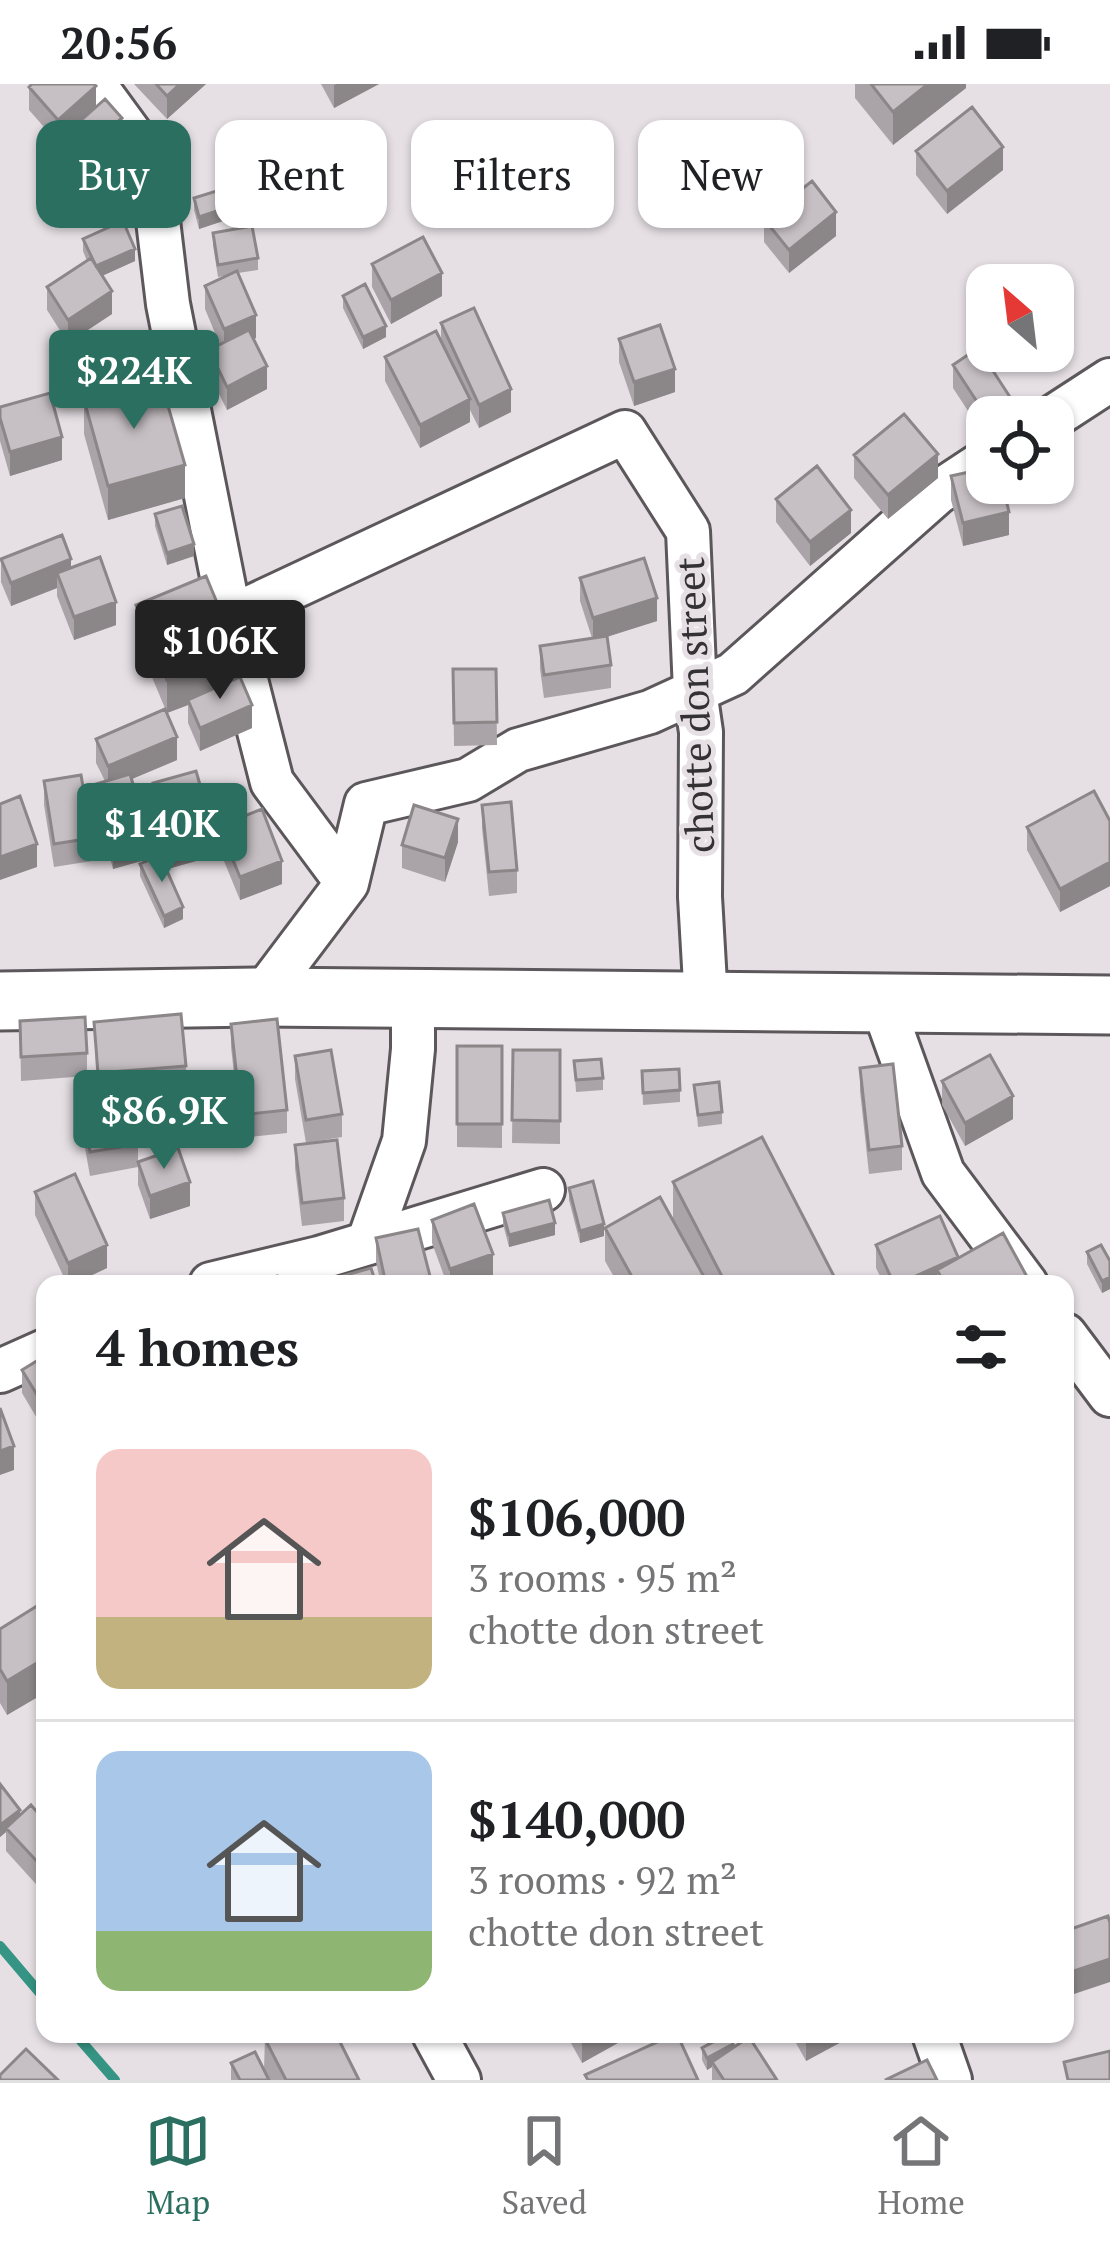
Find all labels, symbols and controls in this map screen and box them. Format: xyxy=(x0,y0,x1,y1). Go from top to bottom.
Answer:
text: 20:56 xyxy=(60,12,177,72)
chip: Buy xyxy=(36,120,191,228)
chip: Rent xyxy=(215,120,387,228)
chip: Filters xyxy=(411,120,614,228)
chip: New xyxy=(638,120,804,228)
north arrow xyxy=(966,264,1074,372)
map controls xyxy=(966,264,1074,504)
pin: $224K xyxy=(50,330,218,432)
text: $224K xyxy=(76,343,192,395)
button: locate xyxy=(966,396,1074,504)
street label: chotte don street xyxy=(663,556,725,854)
pin: $106K xyxy=(136,600,304,702)
text: $106K xyxy=(162,613,278,665)
pin: $140K xyxy=(78,783,246,885)
text: $140K xyxy=(104,796,220,848)
pin: $86.9K xyxy=(66,1070,262,1172)
text: $86.9K xyxy=(100,1083,228,1135)
text: 4 homes xyxy=(96,1313,299,1381)
icon: filters xyxy=(948,1314,1014,1380)
text: $106,000 xyxy=(468,1483,685,1551)
icon: home xyxy=(192,1497,336,1641)
text: 3 rooms · 95 m² xyxy=(468,1551,737,1603)
text: chotte don street xyxy=(468,1603,764,1655)
text: $140,000 xyxy=(468,1785,685,1853)
icon: home xyxy=(192,1799,336,1943)
text: 3 rooms · 92 m² xyxy=(468,1853,737,1905)
text: chotte don street xyxy=(468,1905,764,1957)
tab: Map xyxy=(145,2108,211,2223)
tab: Saved xyxy=(502,2108,587,2223)
tab: Home xyxy=(877,2108,965,2223)

